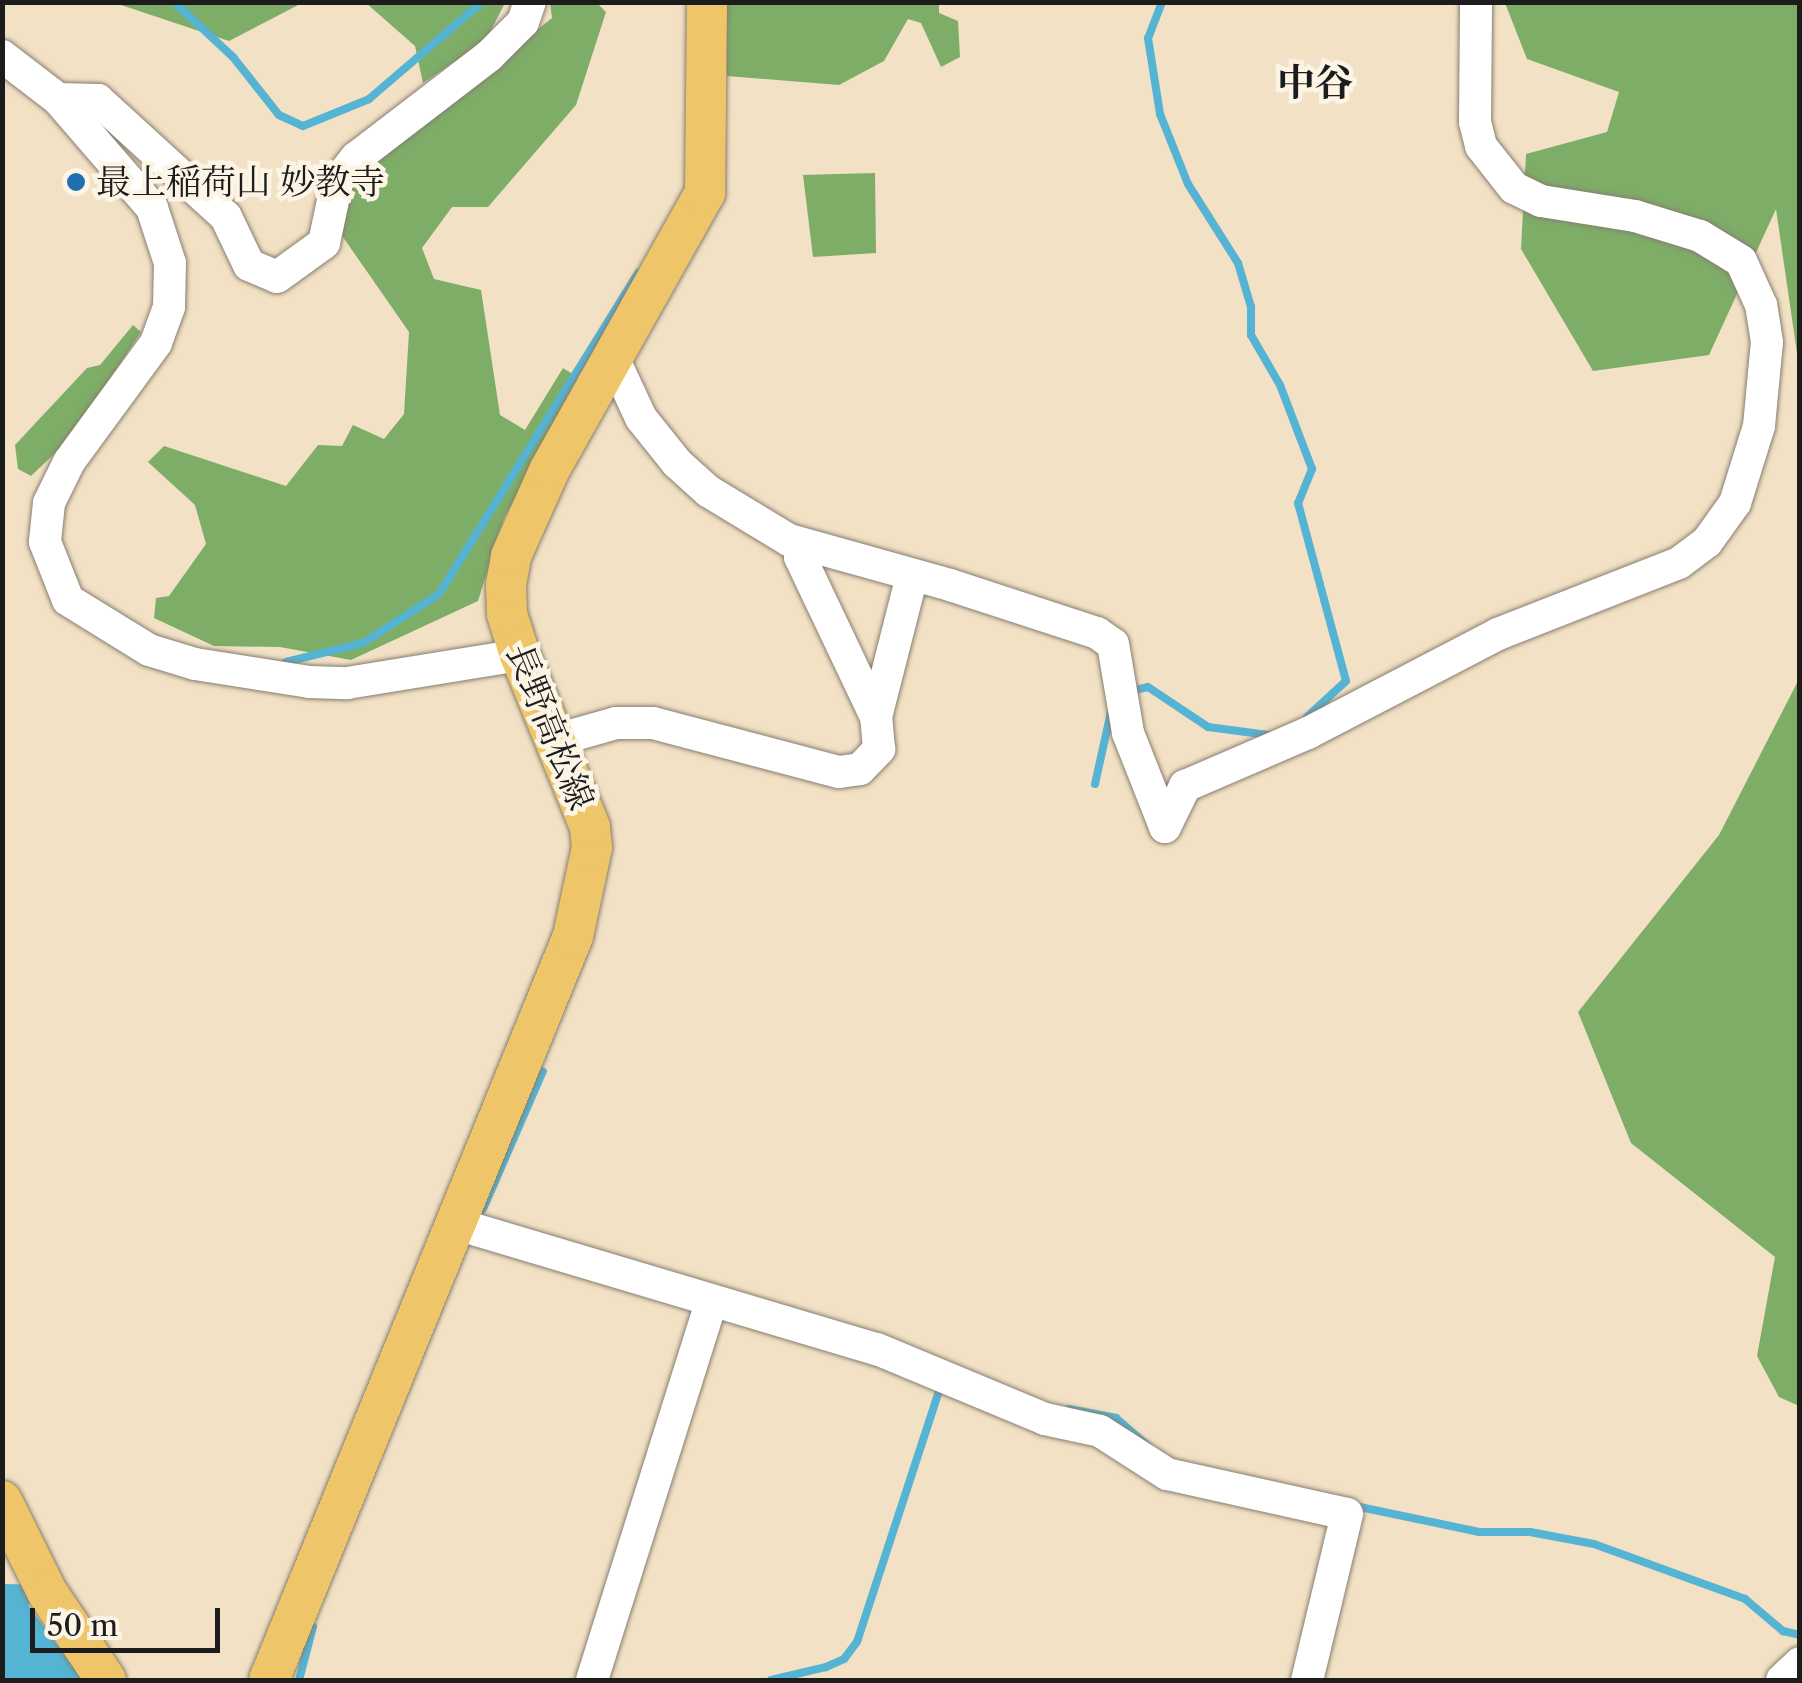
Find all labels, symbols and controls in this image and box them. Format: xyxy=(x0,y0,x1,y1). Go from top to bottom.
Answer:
district label: 中谷 xyxy=(1277,60,1353,106)
place label: 最上稲荷山 妙教寺 xyxy=(96,161,385,203)
marker: 最上稲荷山 妙教寺 xyxy=(65,171,87,193)
street label: 長野高松線 xyxy=(498,638,602,816)
scale bar xyxy=(35,1588,225,1650)
text: 50 m xyxy=(47,1607,118,1644)

